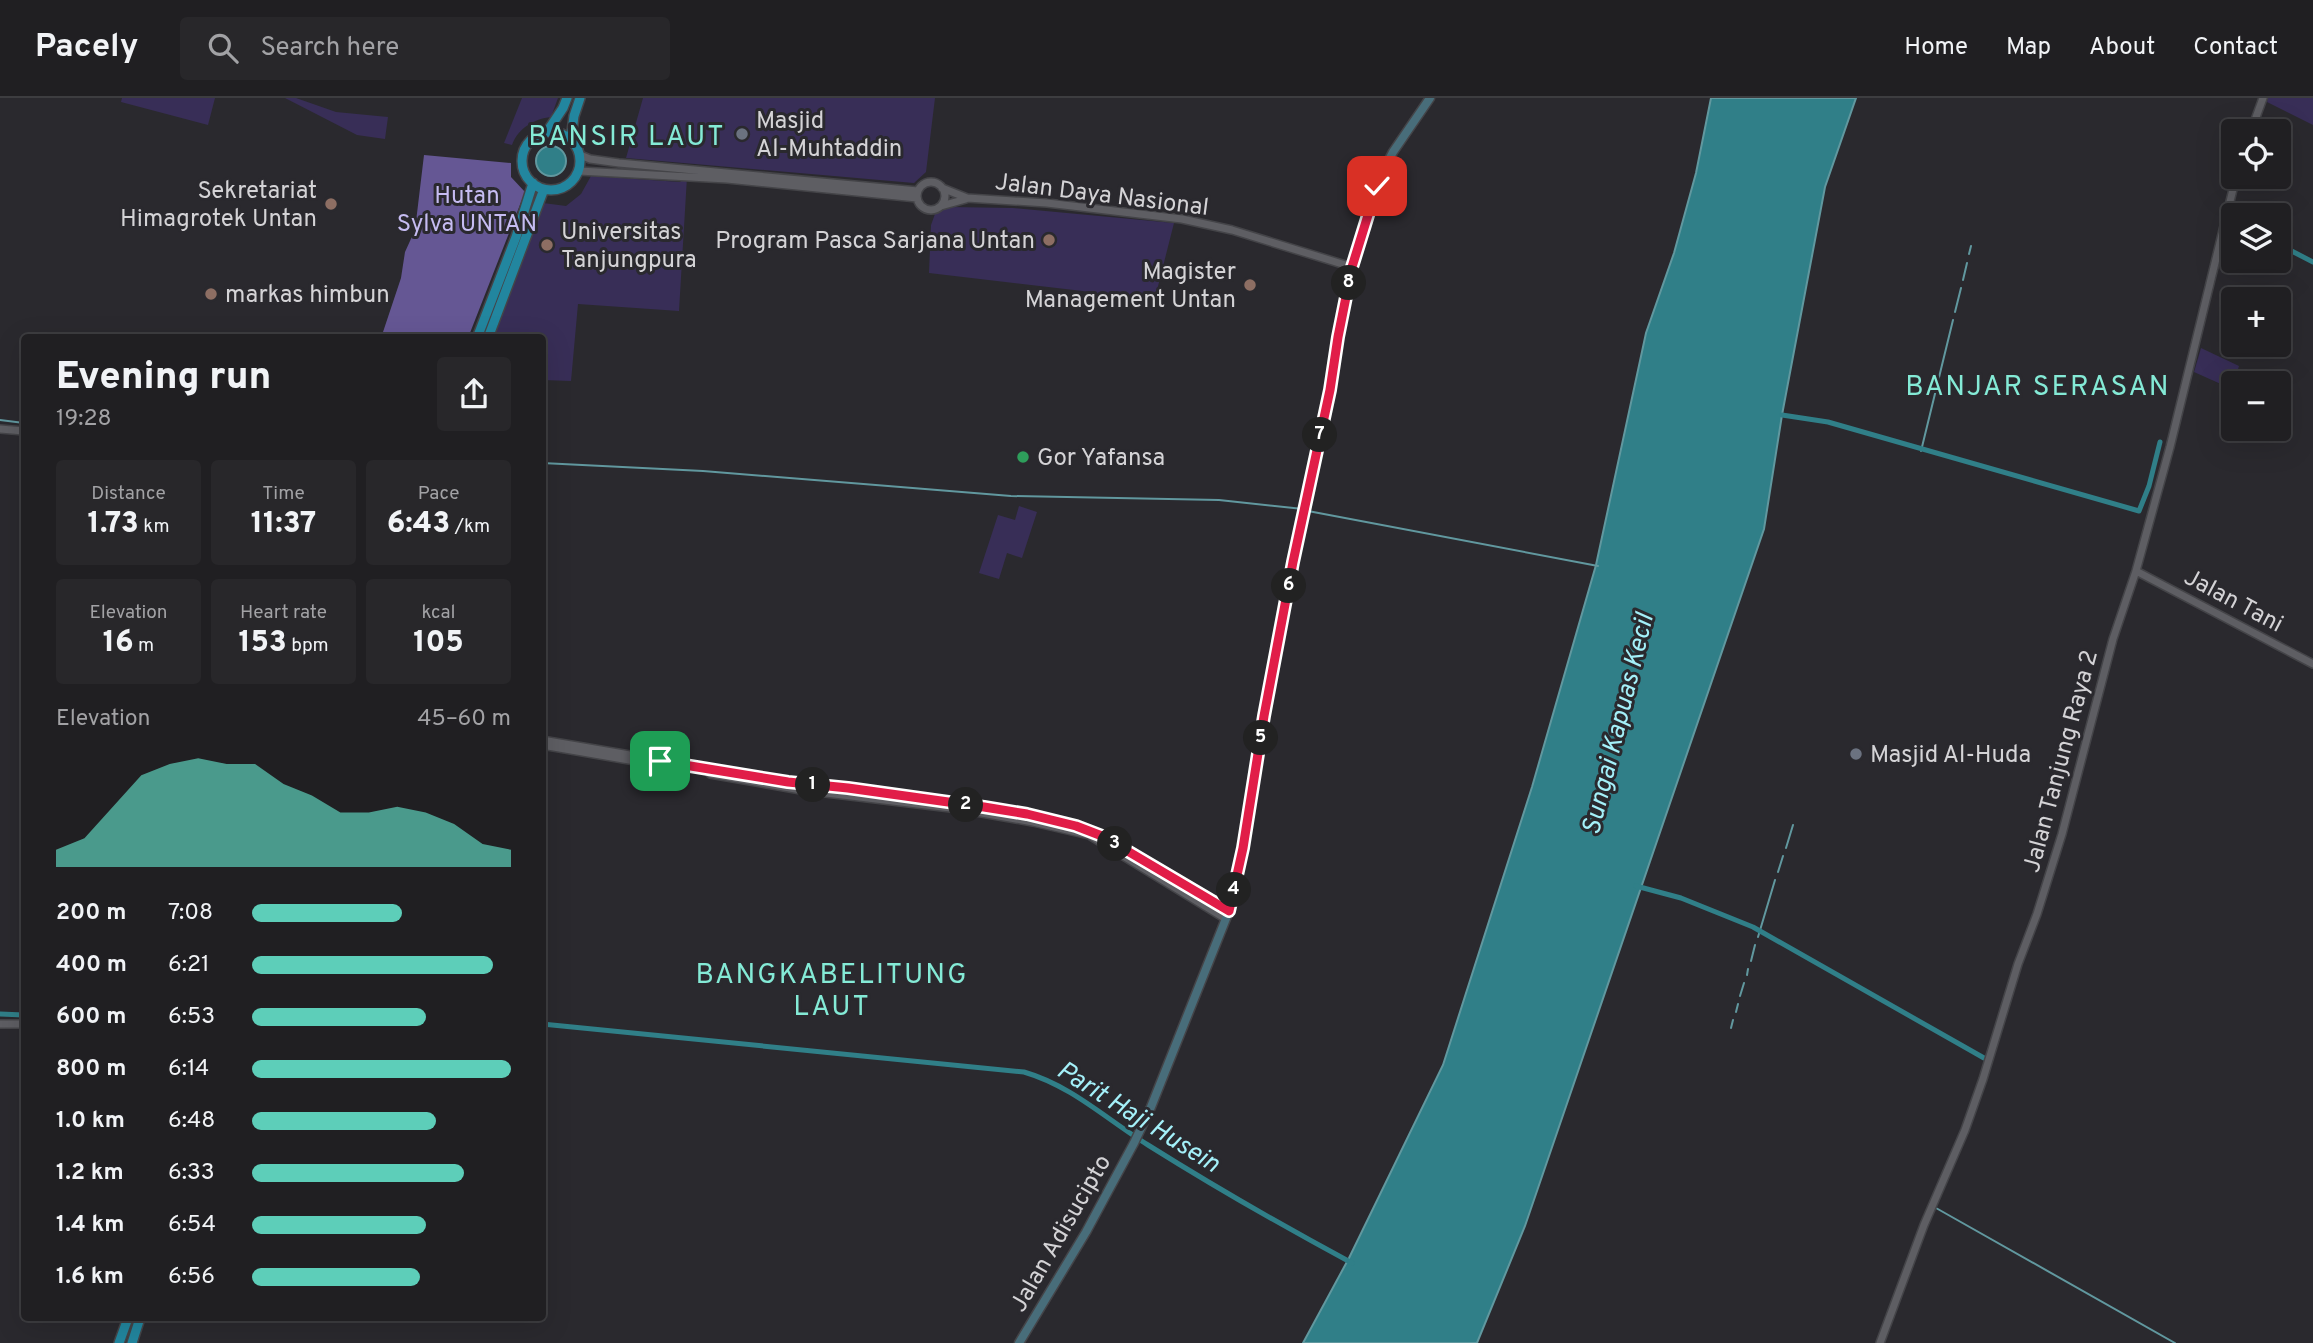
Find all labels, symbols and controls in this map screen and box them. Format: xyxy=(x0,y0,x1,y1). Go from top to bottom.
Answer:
search box xyxy=(180,17,670,80)
text: Pacely xyxy=(35,27,138,69)
icon: search xyxy=(204,29,242,67)
text: Search here xyxy=(260,32,399,65)
text: Home xyxy=(1904,33,1968,63)
text: Map xyxy=(2006,33,2051,63)
text: About xyxy=(2089,33,2155,63)
text: Contact xyxy=(2193,33,2278,63)
place label: Masjid Al-Muhtaddin xyxy=(756,107,902,165)
map controls xyxy=(2221,119,2291,441)
button: locate xyxy=(2221,119,2291,189)
district label: BANSIR LAUT xyxy=(528,120,726,156)
marker: Masjid Al-Muhtaddin xyxy=(734,126,750,142)
pin xyxy=(1347,156,1407,216)
icon: check xyxy=(1358,167,1396,205)
street label: Jalan Daya Nasional xyxy=(993,168,1210,224)
place label: Sekretariat Himagrotek Untan xyxy=(120,177,317,235)
park label: Hutan Sylva UNTAN xyxy=(397,182,537,240)
marker: Sekretariat Himagrotek Untan xyxy=(323,196,339,212)
button: layers xyxy=(2221,203,2291,273)
place label: Universitas Tanjungpura xyxy=(561,218,697,276)
place label: Program Pasca Sarjana Untan xyxy=(715,227,1035,257)
marker: Program Pasca Sarjana Untan xyxy=(1041,232,1057,248)
marker: Universitas Tanjungpura xyxy=(539,237,555,253)
place label: Magister Management Untan xyxy=(1025,258,1236,316)
pin: 8 xyxy=(1332,266,1366,300)
text: 8 xyxy=(1343,270,1354,294)
marker: Magister Management Untan xyxy=(1242,277,1258,293)
place label: markas himbun xyxy=(225,281,390,311)
marker: markas himbun xyxy=(203,286,219,302)
button: + xyxy=(2221,287,2291,357)
text: Evening run xyxy=(56,354,271,403)
button: share xyxy=(437,357,511,431)
district label: BANJAR SERASAN xyxy=(1905,370,2171,406)
button: − xyxy=(2221,371,2291,441)
text: 19:28 xyxy=(56,405,112,434)
pin: 7 xyxy=(1302,418,1338,452)
text: 7 xyxy=(1314,422,1325,446)
place label: Gor Yafansa xyxy=(1037,444,1165,474)
marker: Gor Yafansa xyxy=(1015,449,1031,465)
text: Distance xyxy=(91,482,166,506)
text: Time xyxy=(262,482,305,506)
text: Pace xyxy=(418,482,459,506)
text: 1.73 xyxy=(87,506,139,543)
text: 11:37 xyxy=(251,506,316,543)
text: 6:43 xyxy=(387,506,450,543)
text: km xyxy=(139,515,170,539)
text: /km xyxy=(450,515,490,539)
street label: Jalan Tani xyxy=(2178,563,2288,640)
pin: 6 xyxy=(1272,568,1306,603)
text: 6 xyxy=(1283,573,1294,597)
text: Elevation xyxy=(89,601,168,625)
text: Heart rate xyxy=(240,601,327,625)
text: kcal xyxy=(422,601,455,625)
water label: Sungai Kapuas Kecil xyxy=(1576,609,1663,839)
text: 16 xyxy=(103,625,134,662)
text: 153 xyxy=(238,625,287,662)
text: 105 xyxy=(413,625,464,662)
text: m xyxy=(134,634,154,658)
text: bpm xyxy=(287,634,329,658)
street label: Jalan Tanjung Raya 2 xyxy=(2018,647,2106,876)
text: Elevation xyxy=(56,705,151,734)
text: 45–60 m xyxy=(417,705,511,734)
pin: 5 xyxy=(1244,720,1278,756)
text: 5 xyxy=(1255,725,1266,749)
pin xyxy=(630,731,690,791)
place label: Masjid Al-Huda xyxy=(1870,741,2031,771)
icon: arrive xyxy=(641,742,679,780)
marker: Masjid Al-Huda xyxy=(1848,746,1864,762)
pin: 1 xyxy=(796,768,830,802)
text: 1 xyxy=(809,772,816,796)
pin: 2 xyxy=(948,788,984,822)
text: 2 xyxy=(960,792,971,816)
pin: 3 xyxy=(1098,826,1132,862)
text: 3 xyxy=(1109,831,1120,855)
pin: 4 xyxy=(1216,872,1252,908)
text: 4 xyxy=(1227,877,1240,901)
text: 200 m xyxy=(56,899,126,928)
text: 7:08 xyxy=(168,899,213,928)
text: 400 m xyxy=(56,951,127,980)
text: 6:21 xyxy=(168,951,210,980)
district label: BANGKABELITUNG LAUT xyxy=(696,958,968,1026)
text: 600 m xyxy=(56,1003,126,1032)
text: 6:53 xyxy=(168,1003,215,1032)
text: 800 m xyxy=(56,1055,126,1084)
text: 6:14 xyxy=(168,1055,209,1084)
water label: Parit Haji Husein xyxy=(1050,1055,1225,1182)
text: 1.0 km xyxy=(56,1107,125,1136)
text: 6:48 xyxy=(168,1107,215,1136)
street label: Jalan Adisucipto xyxy=(1005,1150,1119,1318)
text: 1.2 km xyxy=(56,1159,124,1188)
text: 6:33 xyxy=(168,1159,215,1188)
text: 1.4 km xyxy=(56,1211,124,1240)
text: 6:54 xyxy=(168,1211,216,1240)
text: 1.6 km xyxy=(56,1263,124,1292)
text: 6:56 xyxy=(168,1263,215,1292)

